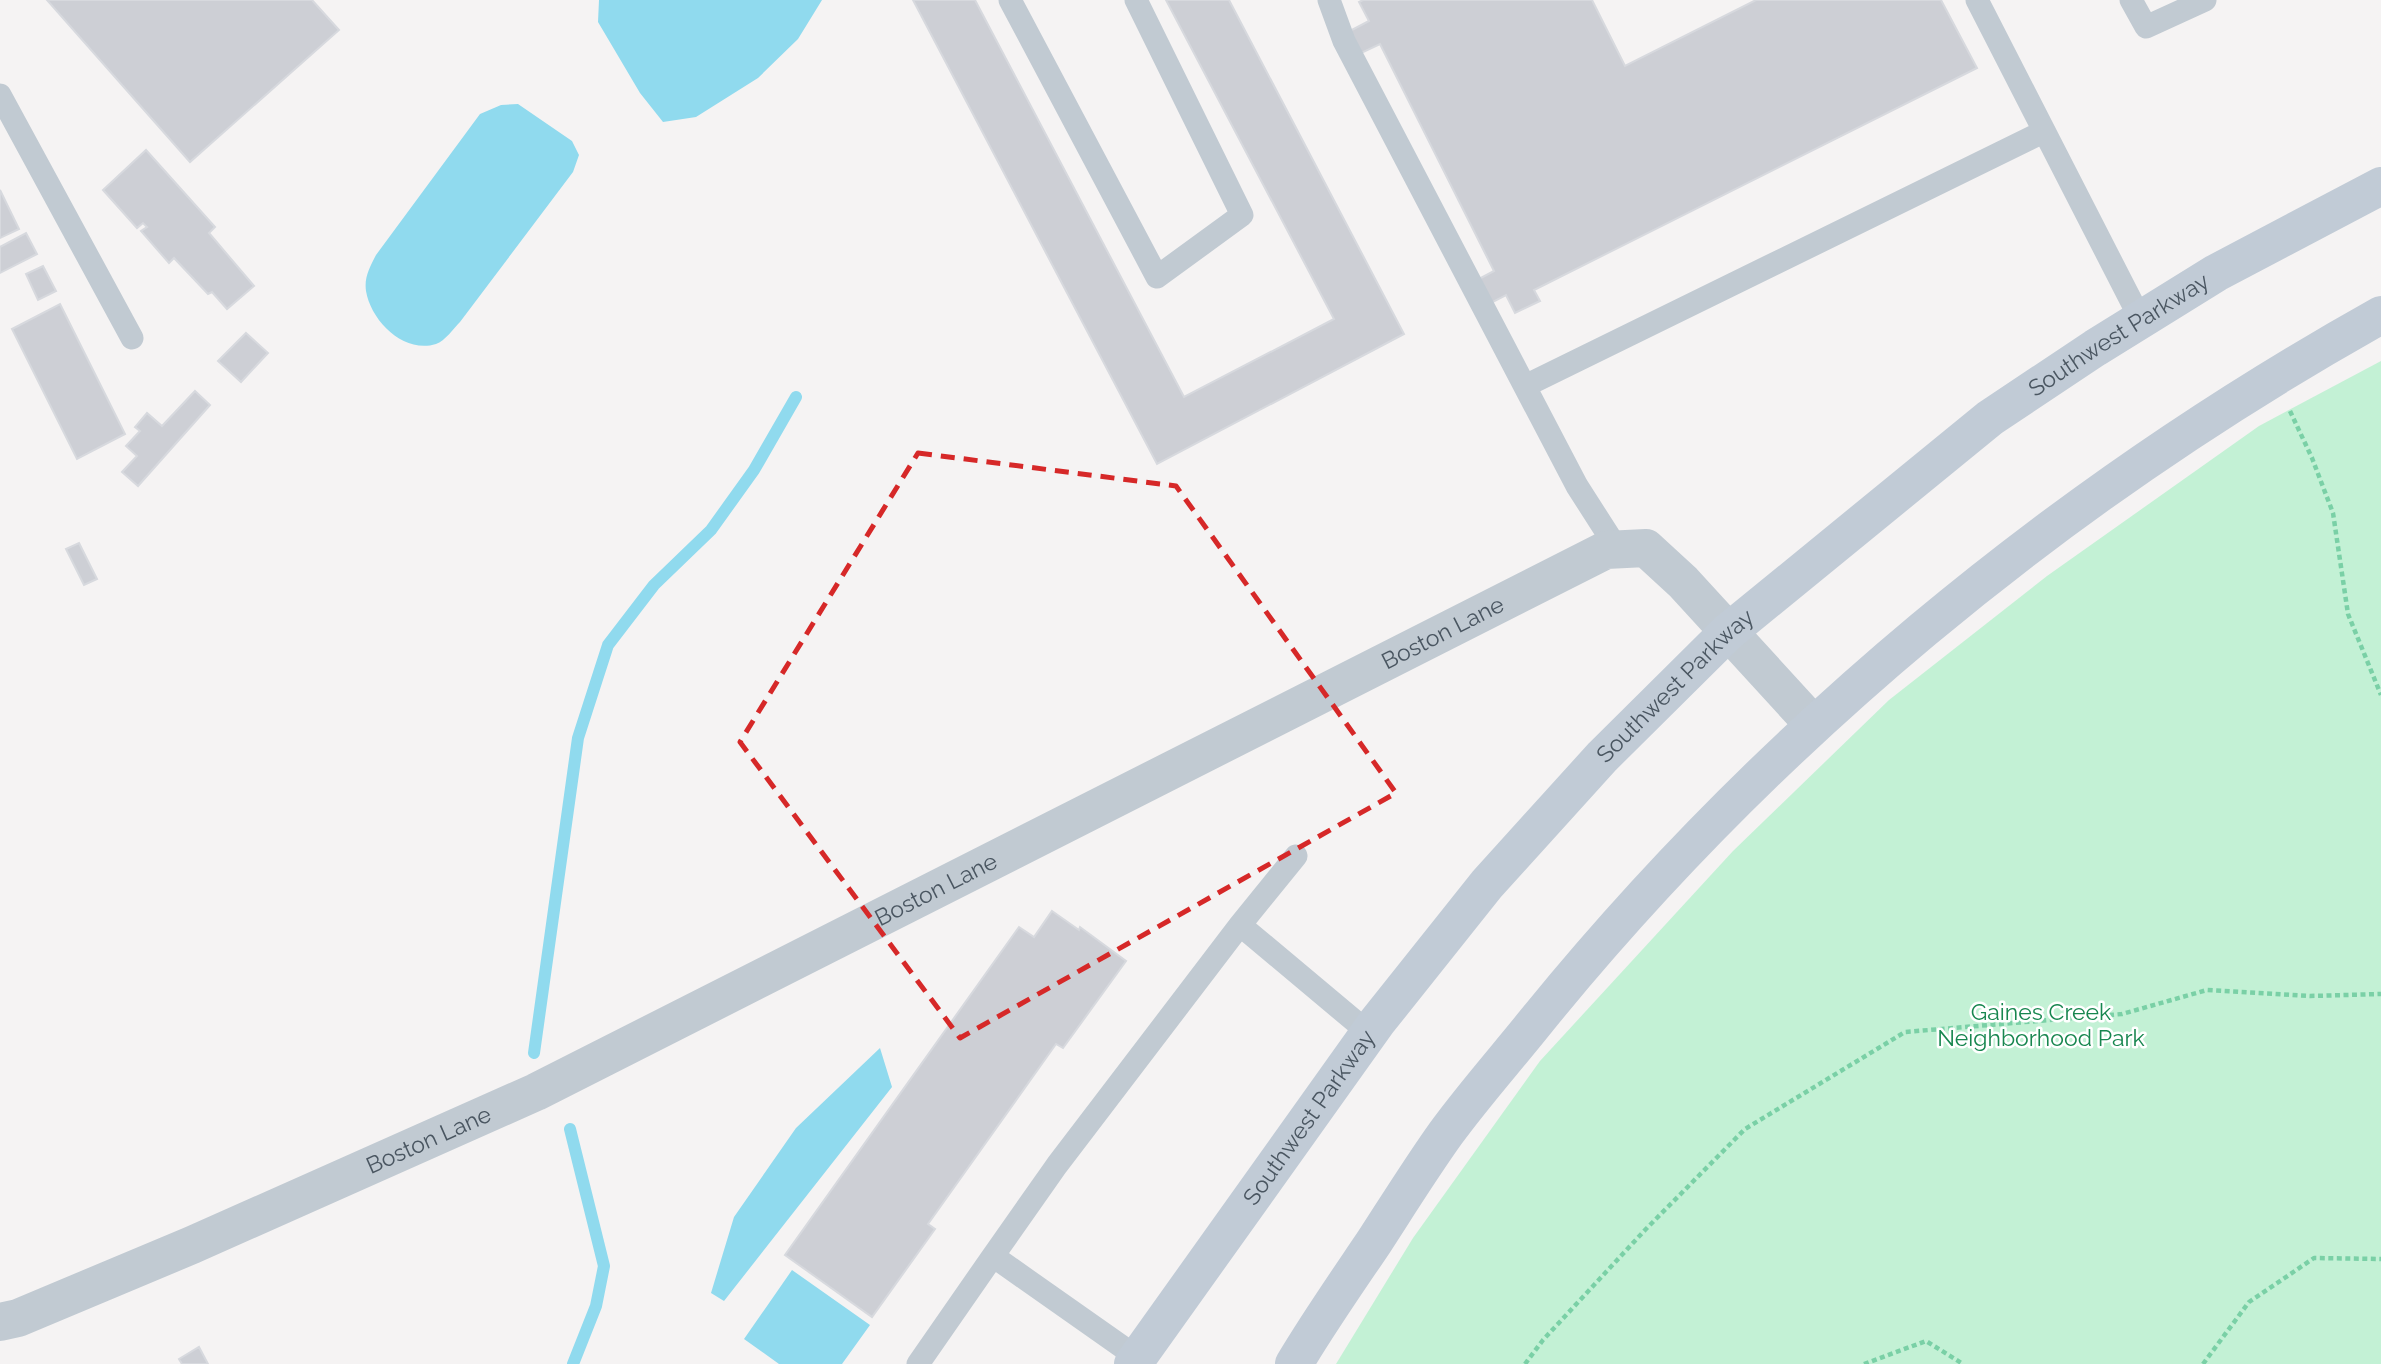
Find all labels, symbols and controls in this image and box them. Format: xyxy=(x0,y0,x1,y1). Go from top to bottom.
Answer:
street label: Southwest Parkway xyxy=(2023,267,2214,402)
street label: Boston Lane xyxy=(1377,590,1508,674)
street label: Southwest Parkway xyxy=(1591,603,1759,768)
street label: Boston Lane xyxy=(870,847,1001,931)
park label: Gaines Creek Neighborhood Park xyxy=(1937,998,2145,1051)
street label: Southwest Parkway xyxy=(1237,1024,1380,1210)
street label: Boston Lane xyxy=(362,1100,495,1179)

